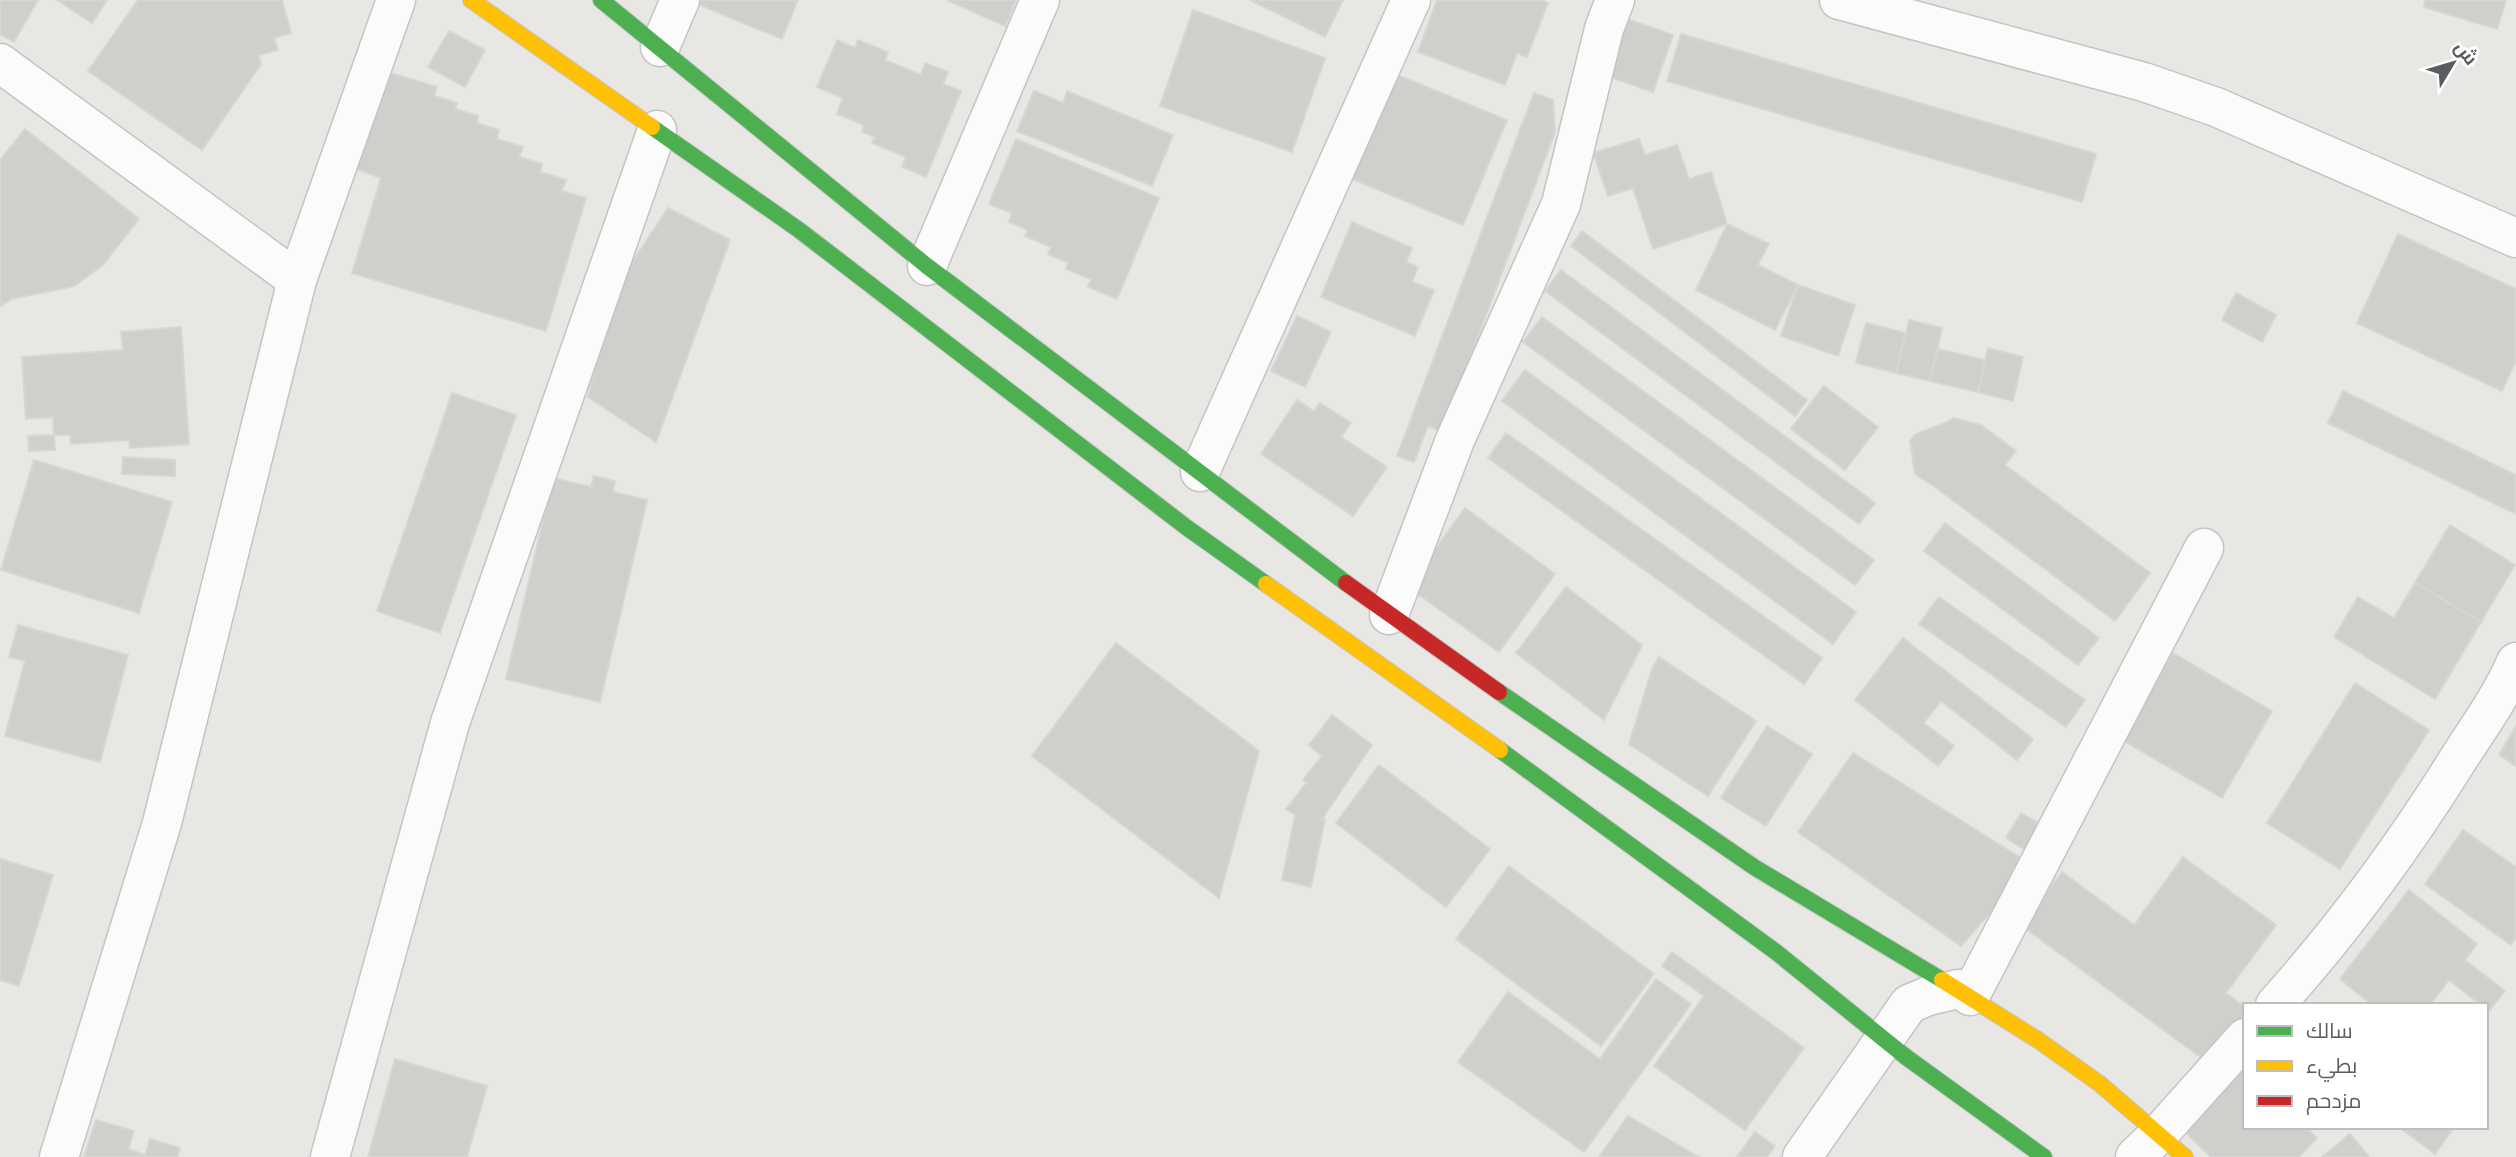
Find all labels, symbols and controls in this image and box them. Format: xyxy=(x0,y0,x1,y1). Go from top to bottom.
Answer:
north arrow xyxy=(2418,28,2488,98)
text: ش xyxy=(2449,36,2483,70)
legend xyxy=(2243,1003,2488,1129)
text: سالك xyxy=(2306,1017,2353,1045)
text: بطيء xyxy=(2306,1052,2357,1082)
text: مزدحم xyxy=(2306,1087,2361,1115)

